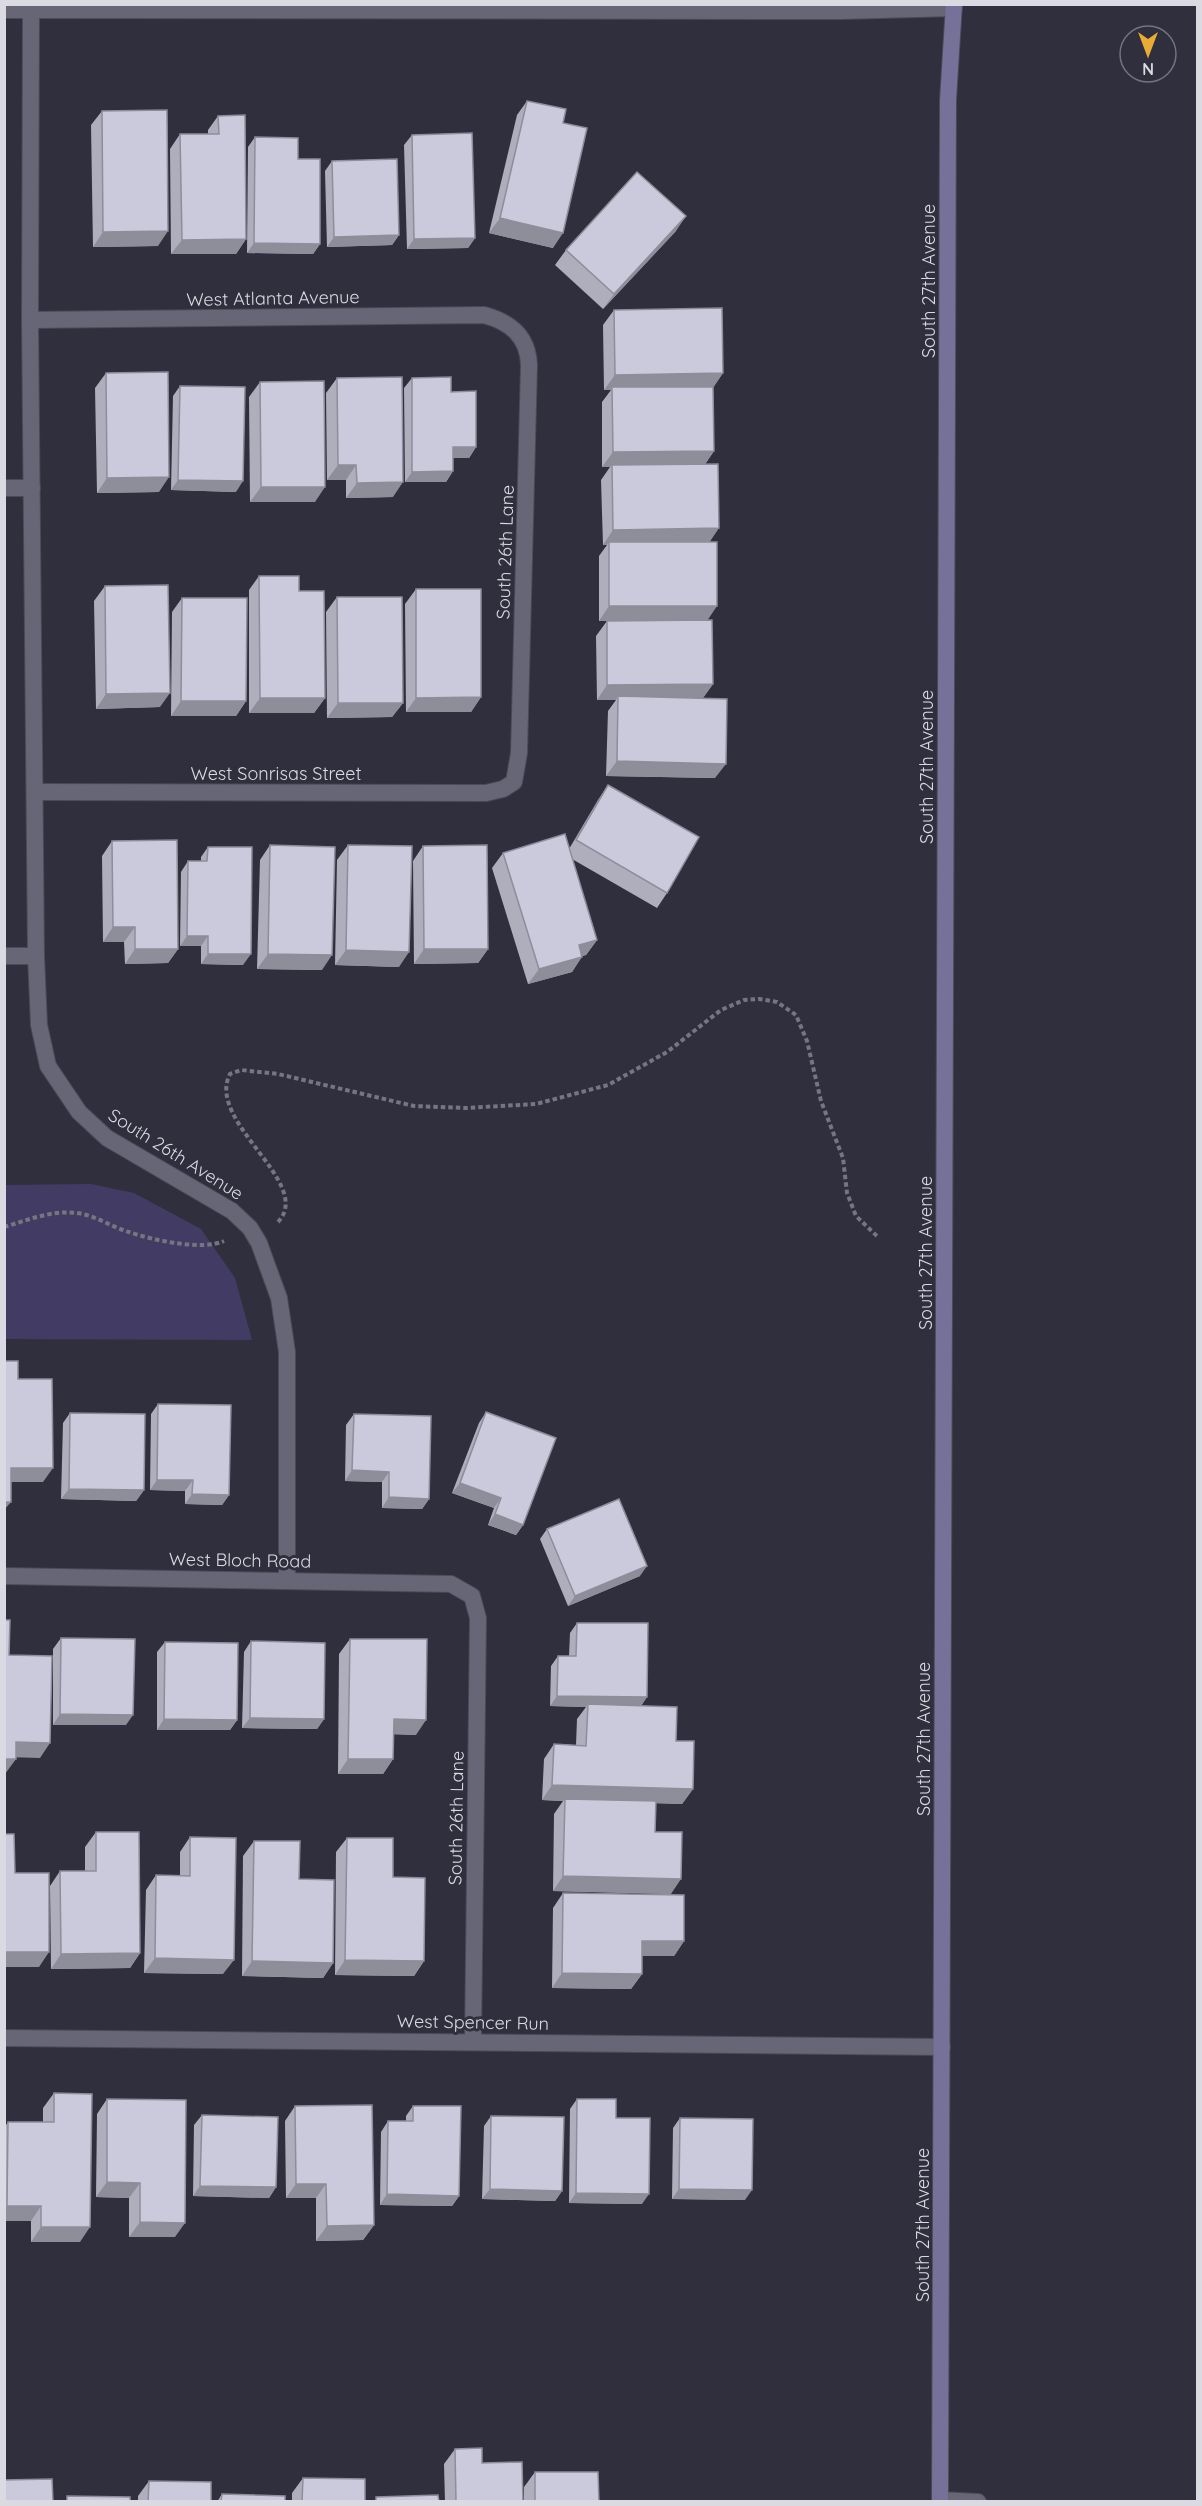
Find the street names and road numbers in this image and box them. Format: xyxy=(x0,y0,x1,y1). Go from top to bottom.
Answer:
street label: South 27th Avenue xyxy=(917,204,940,358)
street label: West Atlanta Avenue xyxy=(186,285,360,311)
street label: South 26th Lane xyxy=(491,484,519,620)
street label: South 27th Avenue xyxy=(915,690,938,844)
street label: West Sonrisas Street xyxy=(191,762,361,785)
street label: South 26th Avenue xyxy=(104,1103,248,1205)
street label: South 27th Avenue xyxy=(914,1176,937,1330)
street label: West Bloch Road xyxy=(169,1547,311,1573)
street label: South 27th Avenue xyxy=(912,1662,935,1816)
street label: South 26th Lane xyxy=(443,1751,469,1885)
street label: West Spencer Run xyxy=(397,2009,549,2035)
street label: South 27th Avenue xyxy=(911,2148,934,2302)

